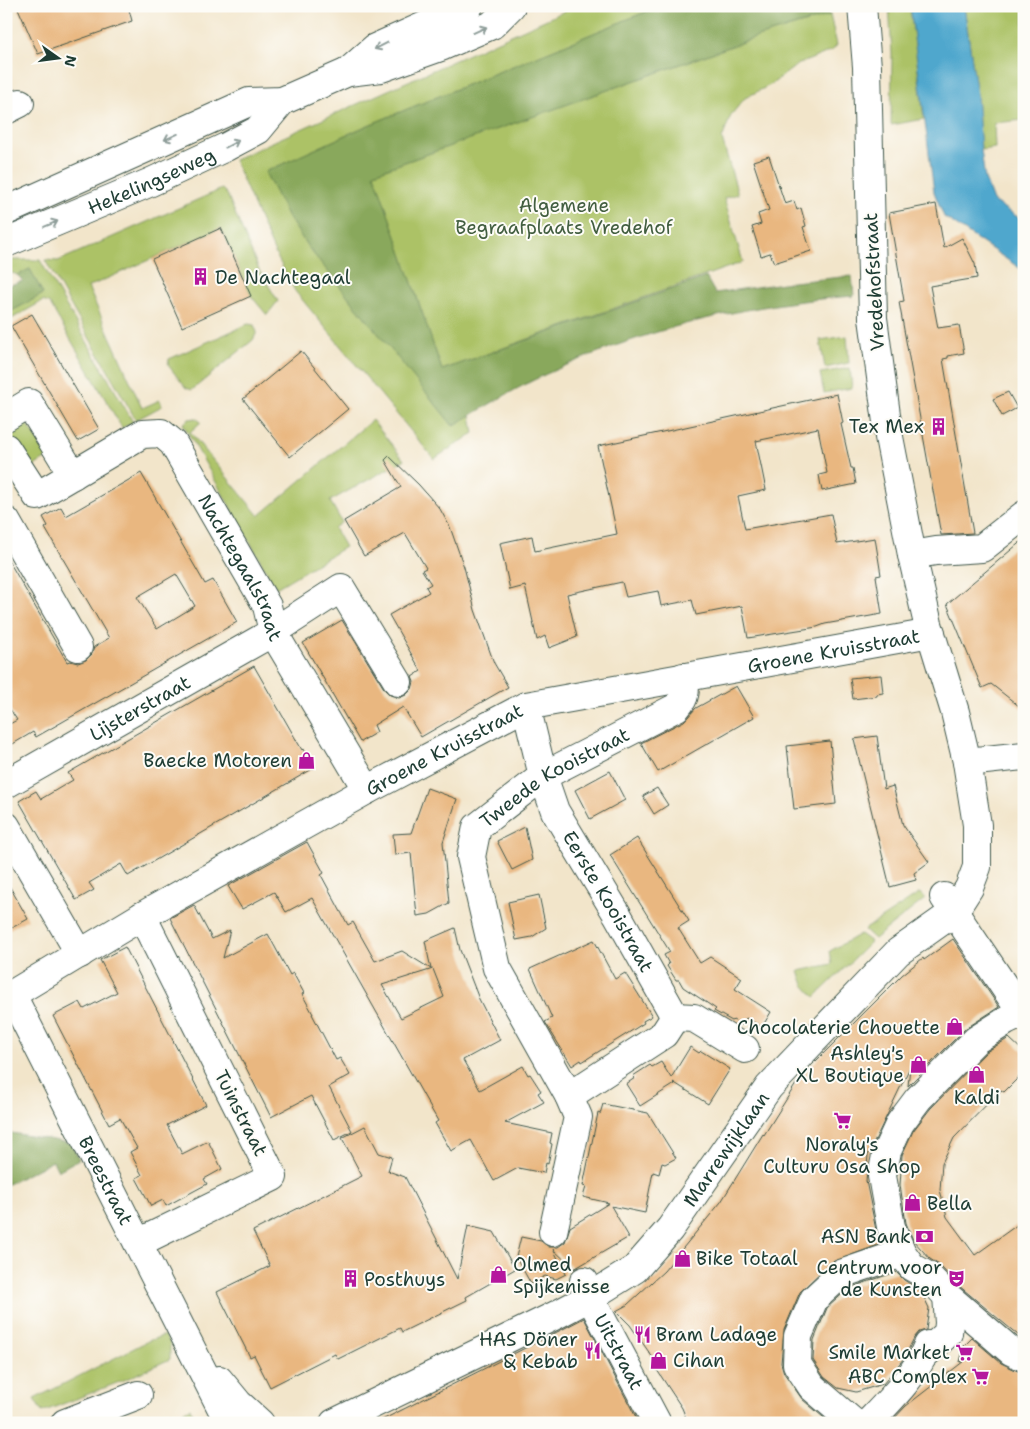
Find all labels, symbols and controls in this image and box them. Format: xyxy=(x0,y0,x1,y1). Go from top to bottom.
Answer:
one-way arrow xyxy=(472,25,487,35)
north arrow xyxy=(32,32,82,82)
one-way arrow xyxy=(373,41,388,51)
text: N xyxy=(61,54,81,69)
one-way arrow xyxy=(164,133,179,143)
one-way arrow xyxy=(224,139,239,149)
street label: Hekelingseweg xyxy=(84,141,219,220)
park label: Algemene Begraafplaats Vredehof xyxy=(455,193,674,240)
street label: Vredehofstraat xyxy=(858,212,890,352)
one-way arrow xyxy=(43,219,58,229)
place label: De Nachtegaal xyxy=(215,265,351,290)
building icon: De Nachtegaal xyxy=(191,267,211,287)
place label: Tex Mex xyxy=(849,414,924,439)
building icon: Tex Mex xyxy=(928,416,948,436)
street label: Nachtegaalstraat xyxy=(193,490,288,646)
street label: Groene Kruisstraat xyxy=(745,623,922,678)
street label: Lijsterstraat xyxy=(85,669,195,746)
street label: Groene Kruisstraat xyxy=(361,697,527,801)
street label: Tweede Kooistraat xyxy=(474,721,633,833)
place label: Baecke Motoren xyxy=(143,748,292,773)
shop icon: Baecke Motoren xyxy=(296,750,316,770)
street label: Eerste Kooistraat xyxy=(557,826,660,977)
place label: Chocolaterie Chouette xyxy=(737,1015,940,1040)
shop icon: Chocolaterie Chouette xyxy=(944,1017,964,1037)
place label: Ashley's XL Boutique xyxy=(796,1041,904,1088)
shop icon: Ashley's XL Boutique xyxy=(908,1054,928,1074)
shop icon: Kaldi xyxy=(967,1064,987,1084)
street label: Tuinstraat xyxy=(209,1066,273,1160)
place label: Kaldi xyxy=(954,1085,1000,1110)
street label: Marrewijklaan xyxy=(677,1087,775,1211)
supermarket icon: Noraly's Culturu Osa Shop xyxy=(832,1111,852,1131)
street label: Breestraat xyxy=(73,1132,139,1229)
place label: Noraly's Culturu Osa Shop xyxy=(763,1132,921,1179)
place label: Bella xyxy=(927,1191,972,1216)
shop icon: Bella xyxy=(903,1193,923,1213)
place label: ASN Bank xyxy=(821,1224,911,1249)
bank icon: ASN Bank xyxy=(915,1226,935,1246)
place label: Bike Totaal xyxy=(696,1246,798,1271)
shop icon: Bike Totaal xyxy=(672,1248,692,1268)
place label: Olmed Spijkenisse xyxy=(513,1252,610,1299)
place label: Centrum voor de Kunsten xyxy=(817,1255,942,1302)
shop icon: Olmed Spijkenisse xyxy=(489,1265,509,1285)
place label: Posthuys xyxy=(364,1267,445,1292)
theatre icon: Centrum voor de Kunsten xyxy=(946,1268,966,1288)
building icon: Posthuys xyxy=(340,1269,360,1289)
street label: Uitstraat xyxy=(589,1309,650,1394)
place label: Bram Ladage xyxy=(656,1322,777,1347)
restaurant icon: Bram Ladage xyxy=(632,1324,652,1344)
place label: HAS Döner & Kebab xyxy=(479,1327,578,1374)
restaurant icon: HAS Döner & Kebab xyxy=(582,1340,602,1360)
place label: Smile Market xyxy=(828,1340,950,1365)
supermarket icon: Smile Market xyxy=(954,1342,974,1362)
place label: Cihan xyxy=(673,1348,725,1373)
shop icon: Cihan xyxy=(649,1350,669,1370)
place label: ABC Complex xyxy=(848,1364,967,1389)
supermarket icon: ABC Complex xyxy=(971,1366,991,1386)

